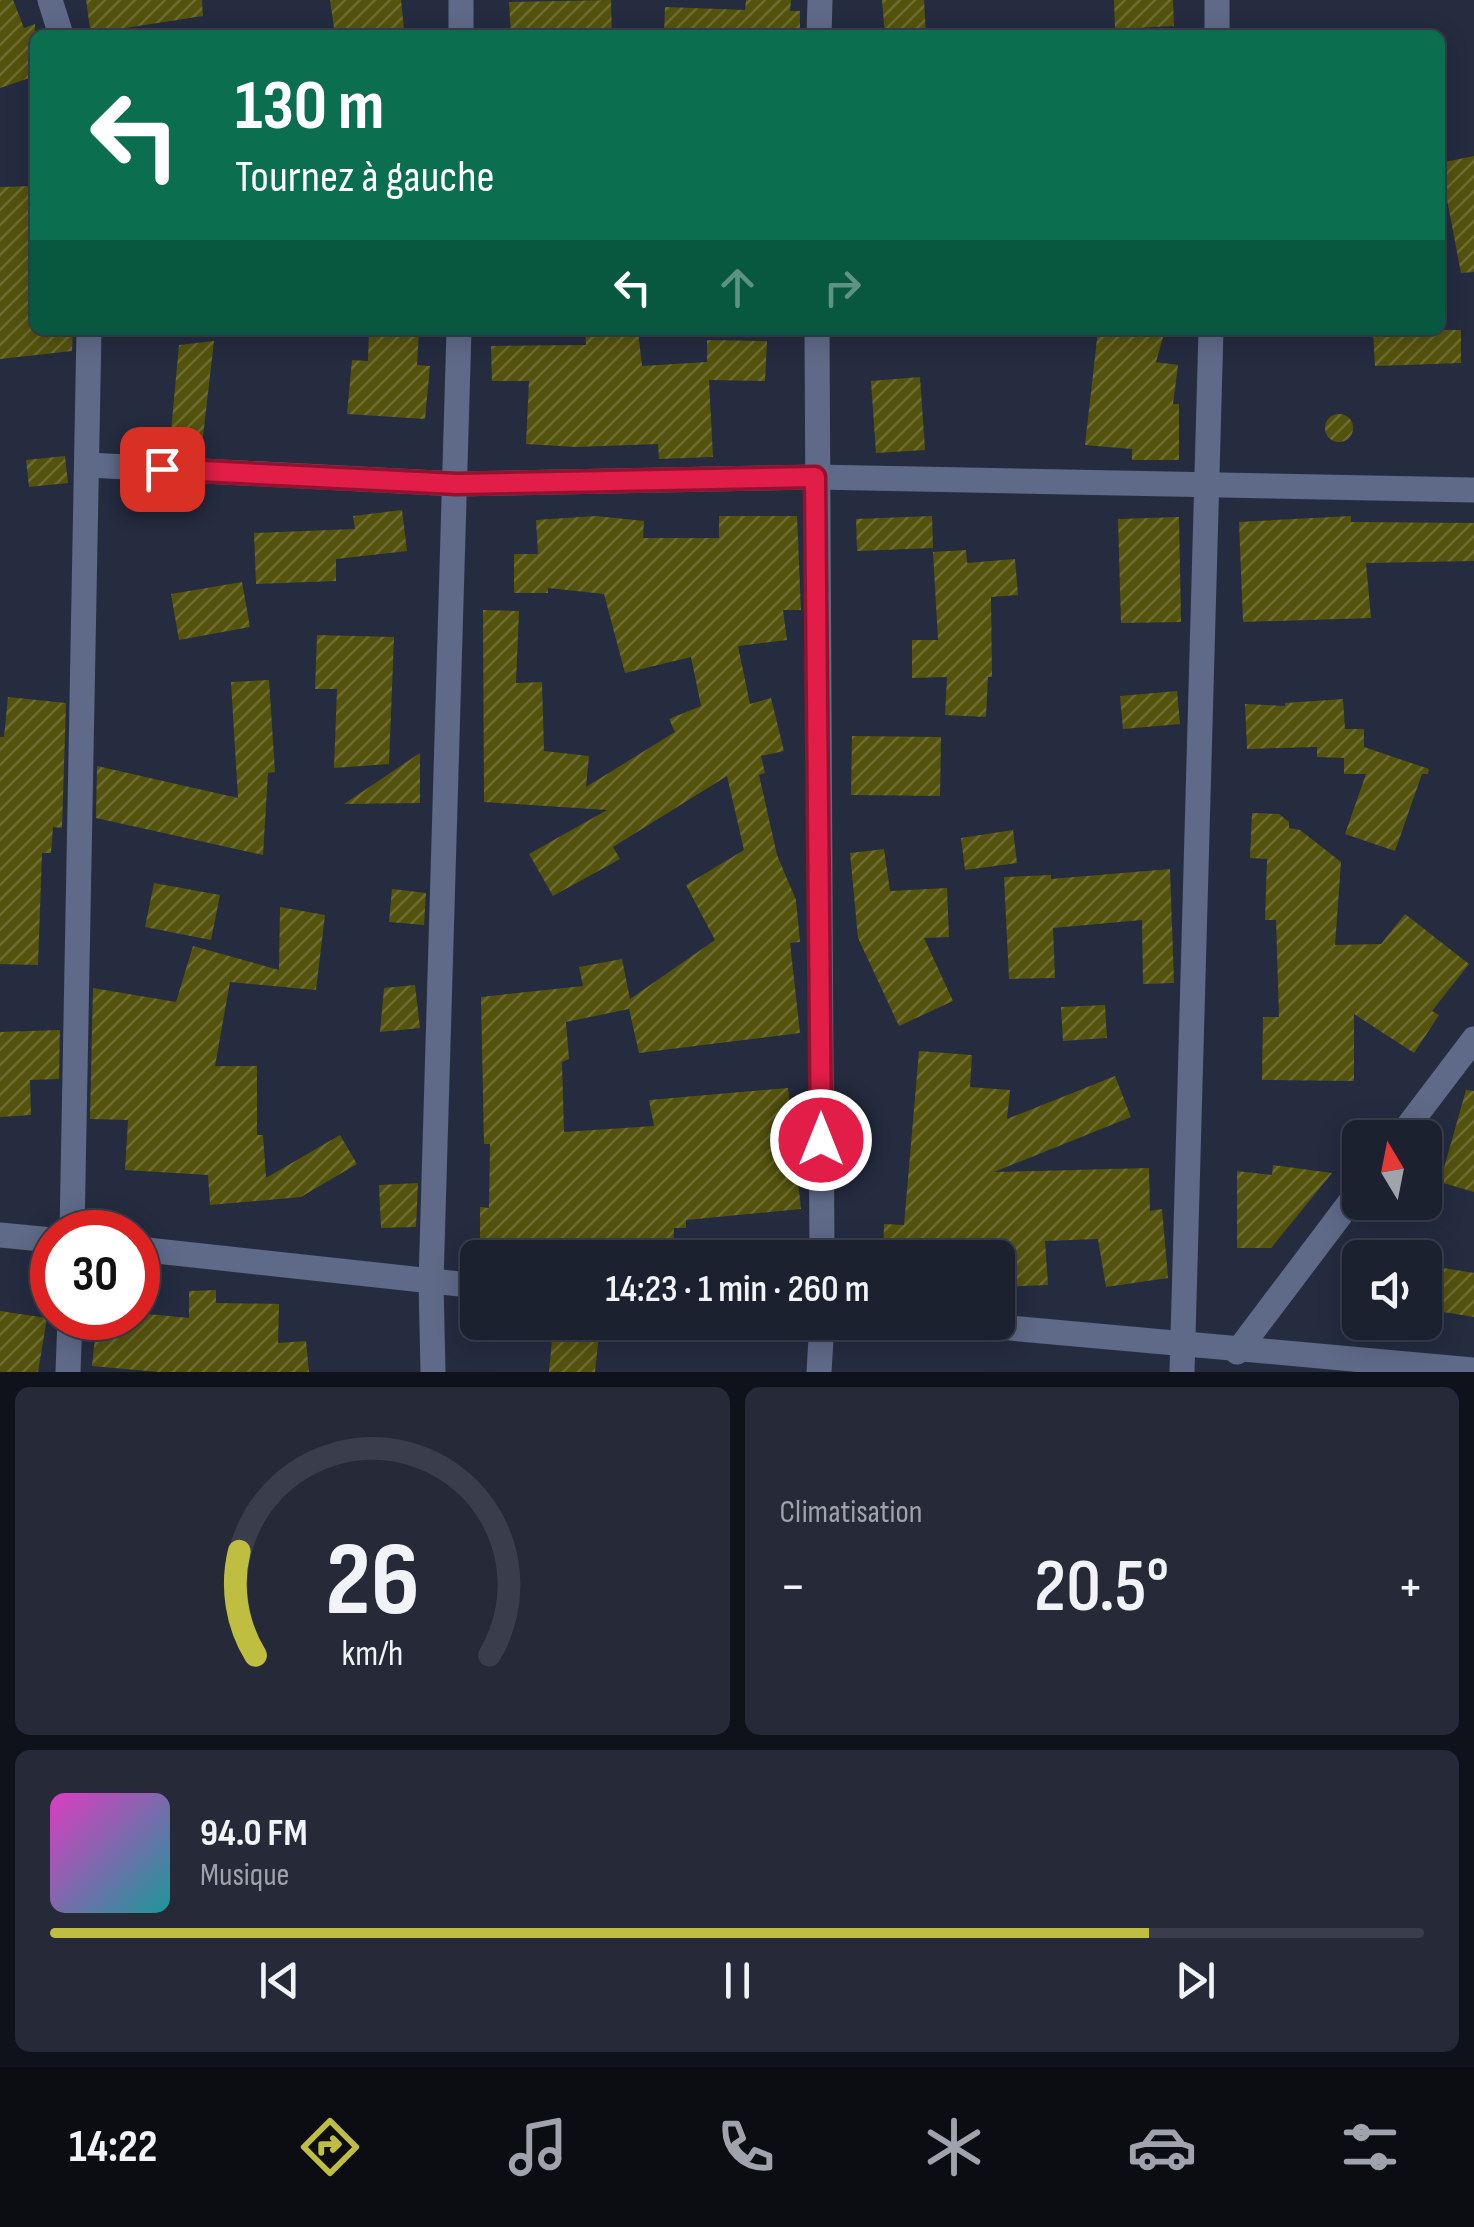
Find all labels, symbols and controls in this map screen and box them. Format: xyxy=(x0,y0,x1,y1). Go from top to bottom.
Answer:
text: 130 m xyxy=(235,65,384,149)
icon: left xyxy=(70,70,200,200)
text: Tournez à gauche xyxy=(235,150,495,205)
icon: left xyxy=(605,260,660,315)
icon: ahead xyxy=(710,260,765,315)
icon: right xyxy=(815,260,870,315)
pin xyxy=(120,427,205,512)
icon: arrive xyxy=(135,442,190,497)
position arrow xyxy=(769,1088,873,1192)
north arrow xyxy=(1342,1120,1442,1220)
map controls xyxy=(1342,1120,1442,1340)
speed limit sign: 30 xyxy=(30,1210,160,1340)
button: sound xyxy=(1342,1240,1442,1340)
text: 14:23 · 1 min · 260 m xyxy=(605,1267,870,1312)
text: Climatisation xyxy=(780,1493,923,1532)
text: 26 xyxy=(325,1519,420,1644)
text: 20.5° xyxy=(1034,1542,1169,1633)
text: − xyxy=(780,1554,806,1621)
text: + xyxy=(1397,1554,1424,1621)
text: km/h xyxy=(341,1633,403,1676)
text: 94.0 FM xyxy=(200,1811,307,1856)
text: Musique xyxy=(200,1856,289,1895)
icon: previous xyxy=(252,1953,307,2008)
icon: pause xyxy=(710,1953,765,2008)
icon: next xyxy=(1168,1953,1223,2008)
icon: directions xyxy=(295,2112,365,2182)
icon: music xyxy=(503,2112,573,2182)
icon: phone xyxy=(711,2112,781,2182)
icon: climate xyxy=(919,2112,989,2182)
icon: car xyxy=(1127,2112,1197,2182)
icon: filters xyxy=(1335,2112,1405,2182)
text: 14:22 xyxy=(69,2120,157,2175)

